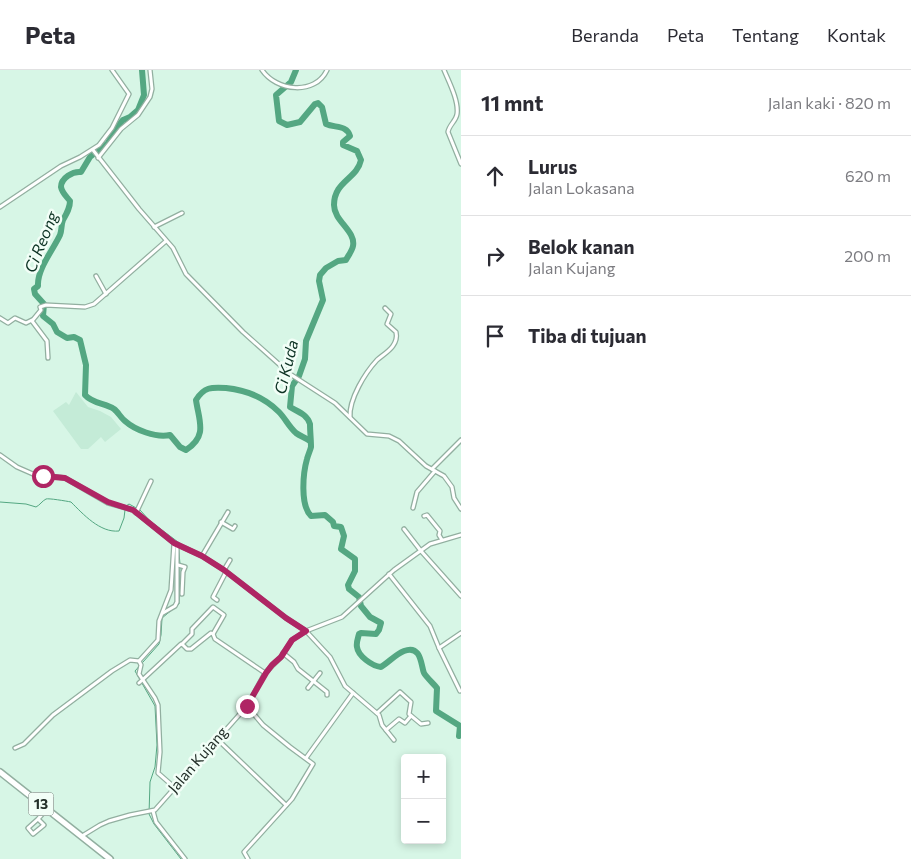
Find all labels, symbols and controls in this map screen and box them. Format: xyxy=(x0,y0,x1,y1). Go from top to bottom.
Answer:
text: Peta xyxy=(25,20,76,49)
text: Beranda xyxy=(571,24,639,46)
text: Peta xyxy=(667,24,704,46)
text: Tentang xyxy=(732,24,799,46)
text: Kontak xyxy=(827,24,886,46)
text: 11 mnt xyxy=(481,90,543,115)
text: Jalan kaki · 820 m xyxy=(768,93,891,112)
text: Lurus xyxy=(528,155,577,178)
icon: ahead xyxy=(481,162,509,190)
text: 620 m xyxy=(845,166,891,185)
text: Jalan Lokasana xyxy=(528,178,635,197)
water label: Ci Reong xyxy=(20,207,62,275)
text: Belok kanan xyxy=(528,235,635,258)
icon: right xyxy=(481,242,509,270)
text: 200 m xyxy=(844,246,891,265)
text: Jalan Kujang xyxy=(528,258,615,277)
icon: arrive xyxy=(481,322,509,350)
text: Tiba di tujuan xyxy=(528,324,646,347)
water label: Ci Kuda xyxy=(270,338,301,396)
route start xyxy=(32,465,55,488)
route end xyxy=(236,695,259,718)
street label: Jalan Kujang xyxy=(164,723,231,796)
map controls xyxy=(401,754,446,844)
button: + xyxy=(401,754,446,799)
road number: 13 xyxy=(28,792,54,816)
button: − xyxy=(401,799,446,844)

